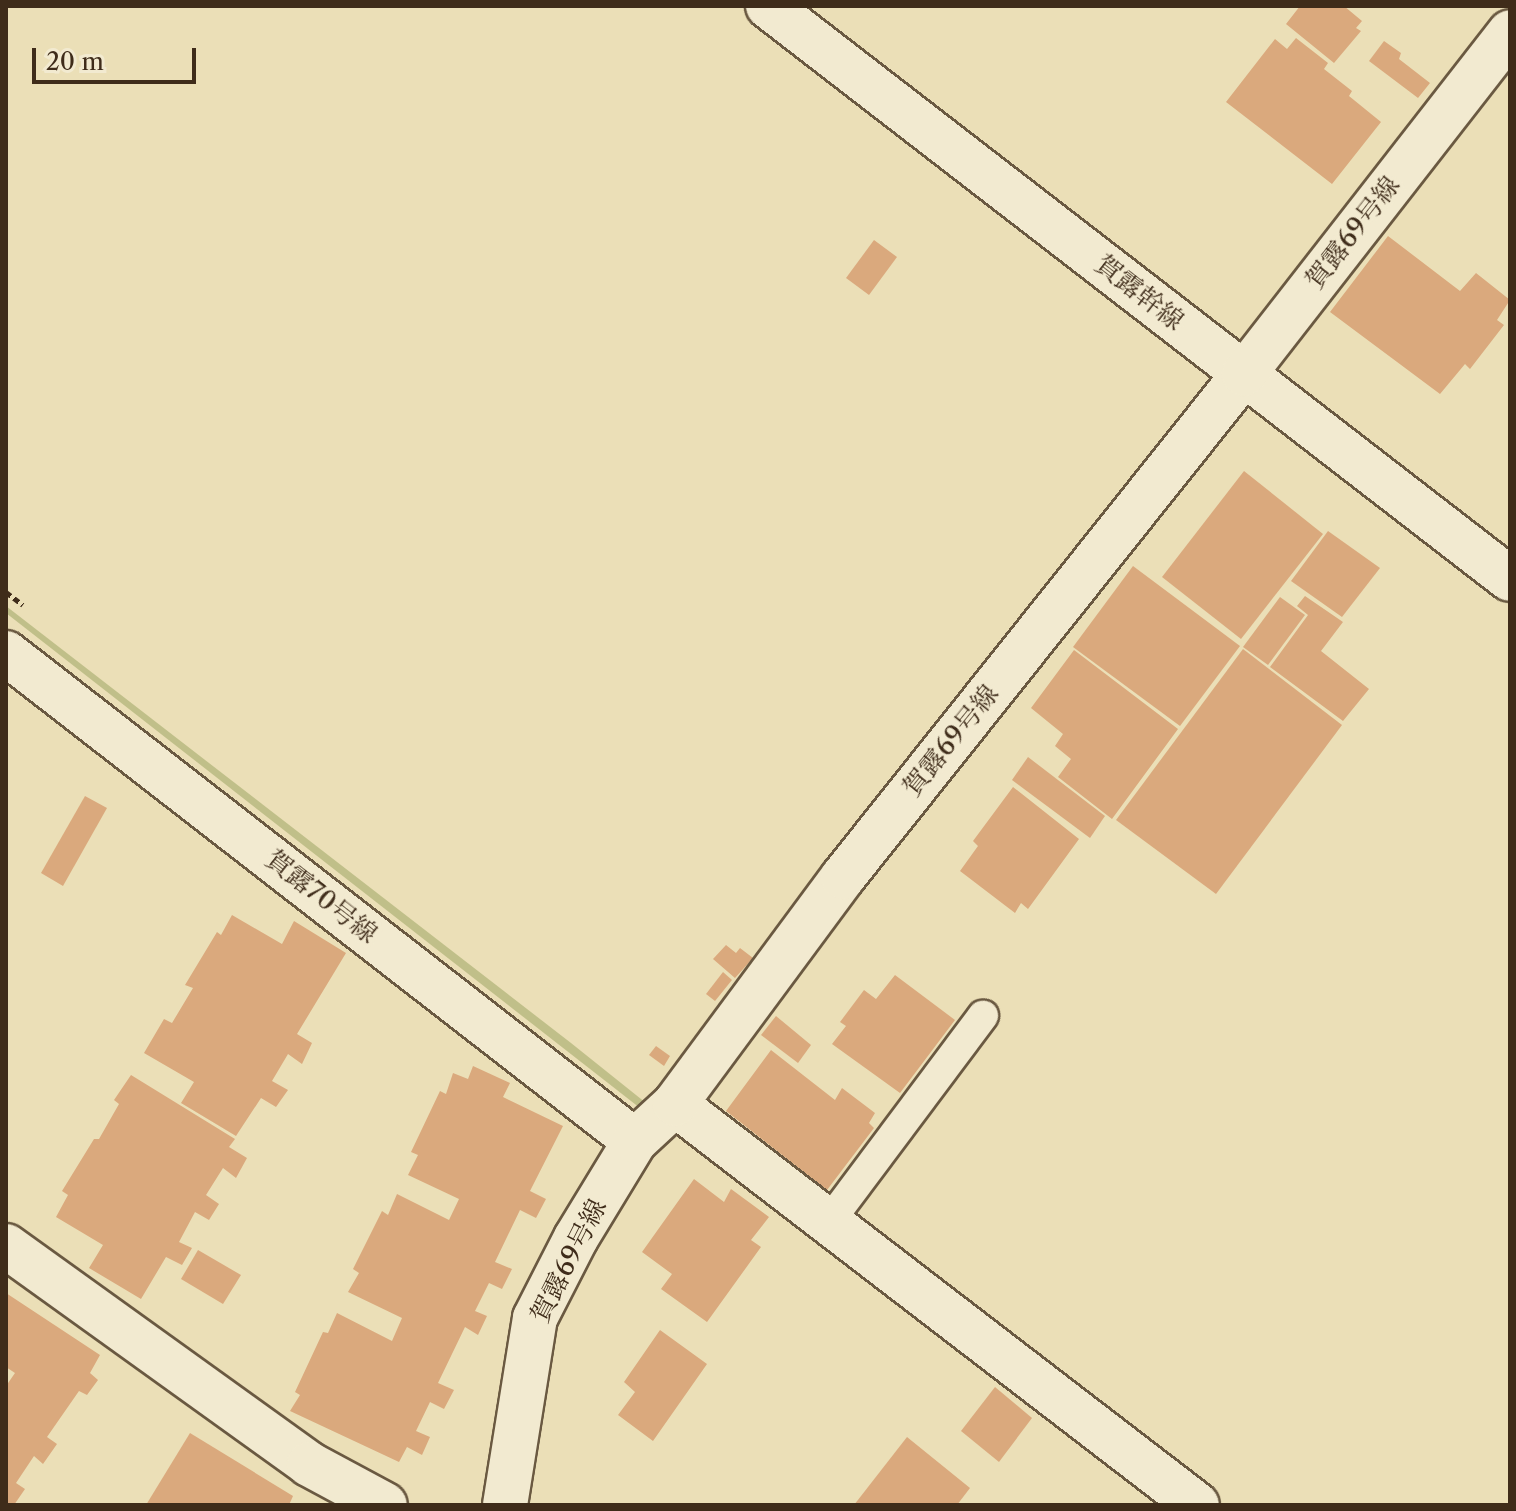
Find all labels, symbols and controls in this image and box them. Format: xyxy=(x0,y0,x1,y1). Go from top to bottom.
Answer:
scale bar xyxy=(36,32,200,82)
text: 20 m xyxy=(46,47,104,76)
street label: 賀露69号線 xyxy=(1299,170,1407,296)
street label: 賀露幹線 xyxy=(1088,249,1190,337)
street label: 賀露69号線 xyxy=(897,679,1005,803)
street label: 賀露70号線 xyxy=(259,844,383,950)
street label: 賀露69号線 xyxy=(525,1194,613,1328)

